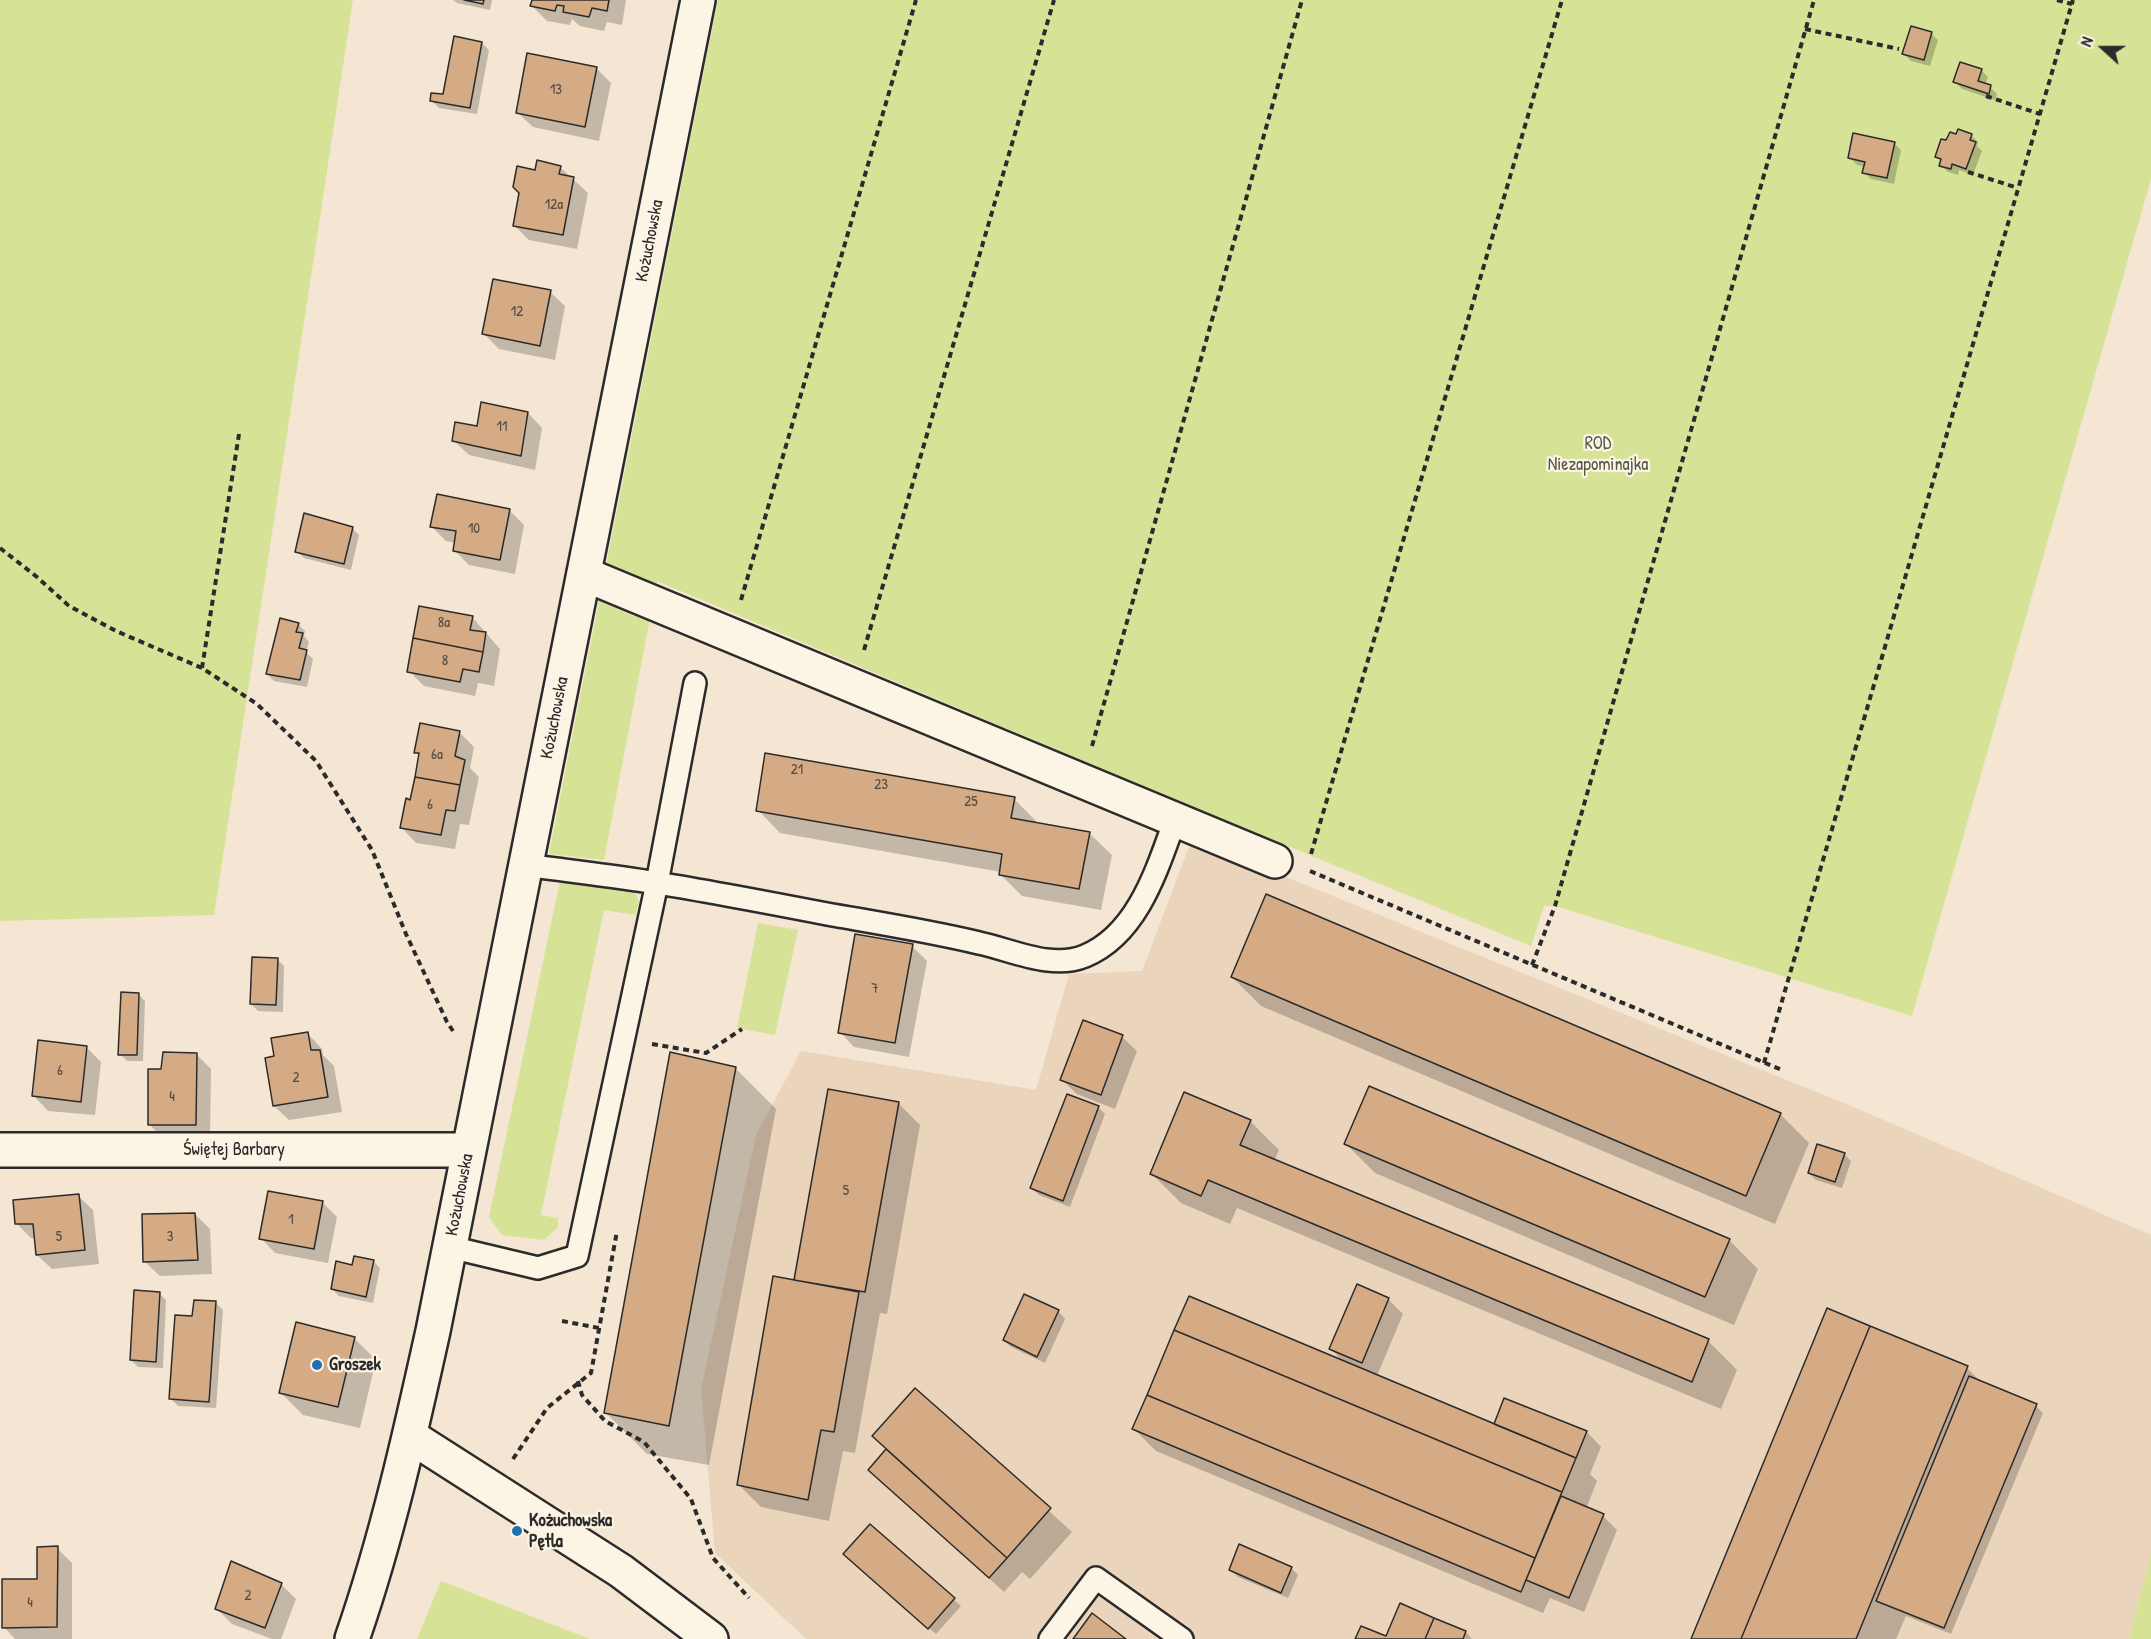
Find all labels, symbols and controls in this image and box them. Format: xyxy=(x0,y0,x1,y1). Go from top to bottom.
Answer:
north arrow xyxy=(2073,18,2133,78)
text: N xyxy=(2074,34,2098,49)
house number: 13 xyxy=(550,81,562,99)
house number: 12a xyxy=(545,196,563,214)
street label: Kożuchowska xyxy=(631,198,669,284)
house number: 12 xyxy=(511,303,523,321)
house number: 11 xyxy=(497,418,507,436)
park label: ROD Niezapominajka xyxy=(1548,433,1648,476)
house number: 10 xyxy=(468,520,480,538)
house number: 8a xyxy=(438,614,450,632)
house number: 8 xyxy=(442,652,448,670)
street label: Kożuchowska xyxy=(536,675,574,761)
house number: 6a xyxy=(431,746,443,764)
house number: 21 xyxy=(791,761,803,779)
house number: 23 xyxy=(874,776,888,794)
house number: 25 xyxy=(964,793,978,811)
house number: 6 xyxy=(427,796,433,814)
house number: 7 xyxy=(871,980,879,998)
house number: 6 xyxy=(57,1062,63,1080)
house number: 2 xyxy=(292,1069,300,1087)
house number: 4 xyxy=(169,1088,175,1106)
street label: Świętej Barbary xyxy=(183,1139,285,1161)
street label: Kożuchowska xyxy=(441,1152,479,1238)
house number: 5 xyxy=(843,1182,849,1200)
house number: 1 xyxy=(288,1211,294,1229)
house number: 5 xyxy=(56,1228,62,1246)
house number: 3 xyxy=(167,1228,173,1246)
place label: Groszek xyxy=(329,1354,381,1376)
marker: Groszek xyxy=(310,1358,324,1372)
place label: Kożuchowska Pętla xyxy=(529,1510,612,1552)
marker: Kożuchowska Pętla xyxy=(510,1524,524,1538)
house number: 2 xyxy=(244,1587,252,1605)
house number: 4 xyxy=(27,1594,33,1612)

